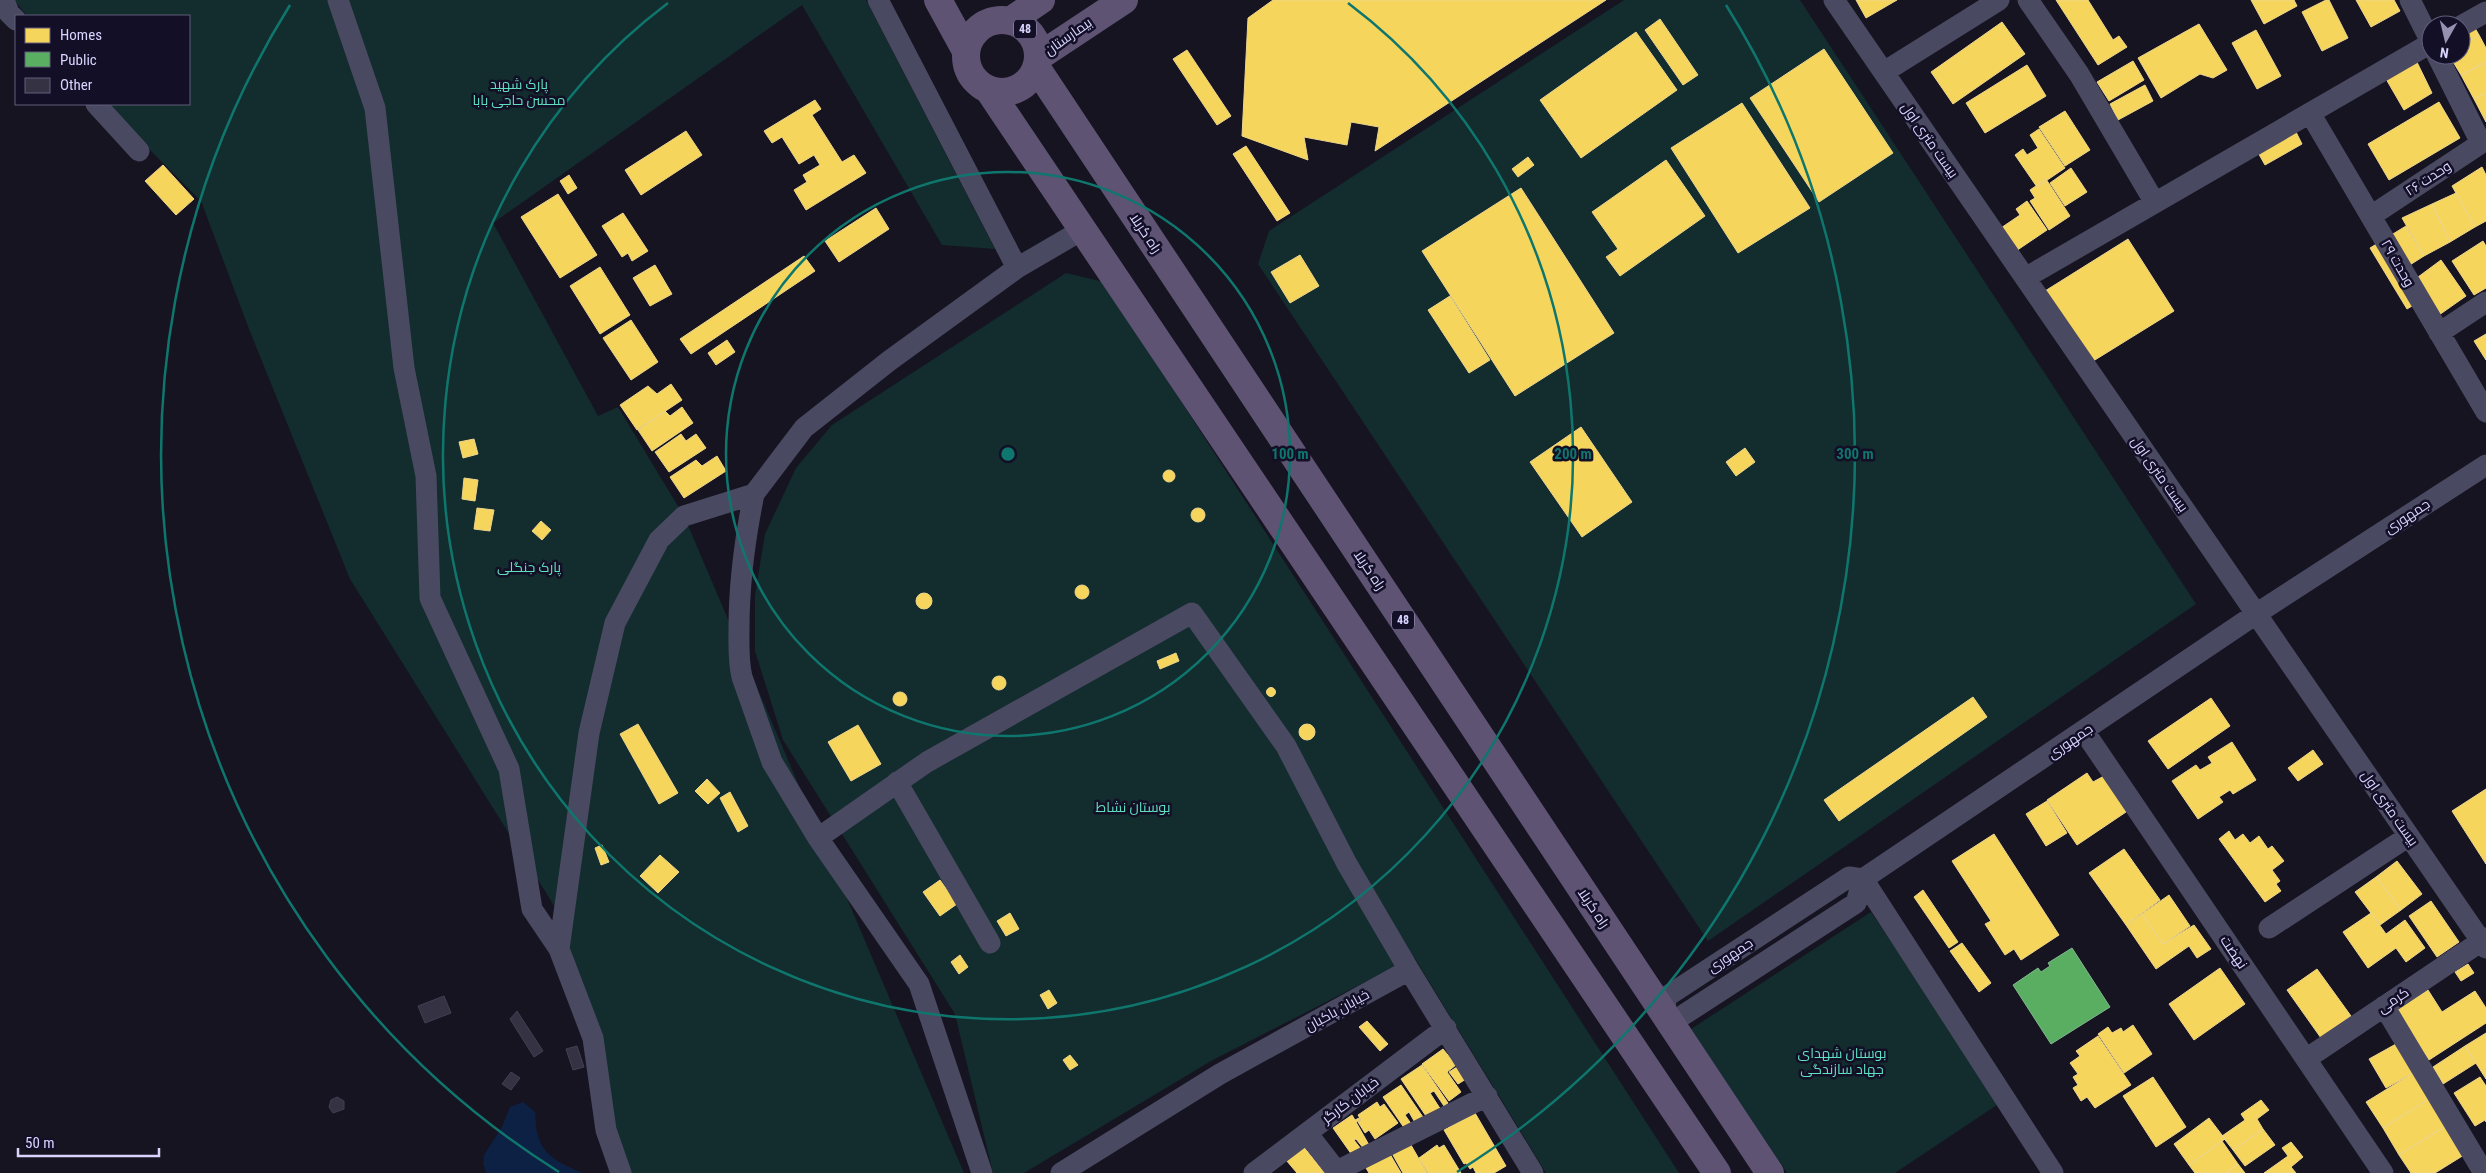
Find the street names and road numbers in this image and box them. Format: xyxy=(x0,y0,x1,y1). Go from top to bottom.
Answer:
street label: بیمارستان xyxy=(1041,14,1095,58)
road number: 48 xyxy=(1014,20,1036,38)
street label: بیست متری اول xyxy=(1897,99,1962,181)
street label: وحدت ۲۶ xyxy=(2402,157,2454,199)
street label: راه کربلا xyxy=(1127,210,1165,256)
street label: وحدت ۲۹ xyxy=(2378,237,2418,289)
street label: بیست متری اول xyxy=(2127,433,2192,515)
street label: جمهوری xyxy=(2381,495,2433,537)
street label: راه کربلا xyxy=(1351,547,1389,593)
road number: 48 xyxy=(1392,610,1414,630)
street label: جمهوری xyxy=(2044,720,2096,762)
street label: بیست متری اول xyxy=(2357,767,2422,849)
street label: راه کربلا xyxy=(1575,885,1613,931)
street label: نهضت xyxy=(2217,932,2251,972)
street label: جمهوری xyxy=(1704,934,1756,976)
street label: کرمی xyxy=(2374,984,2412,1016)
street label: خیابان پاکبان xyxy=(1302,986,1373,1036)
street label: خیابان کارگر xyxy=(1318,1074,1381,1127)

